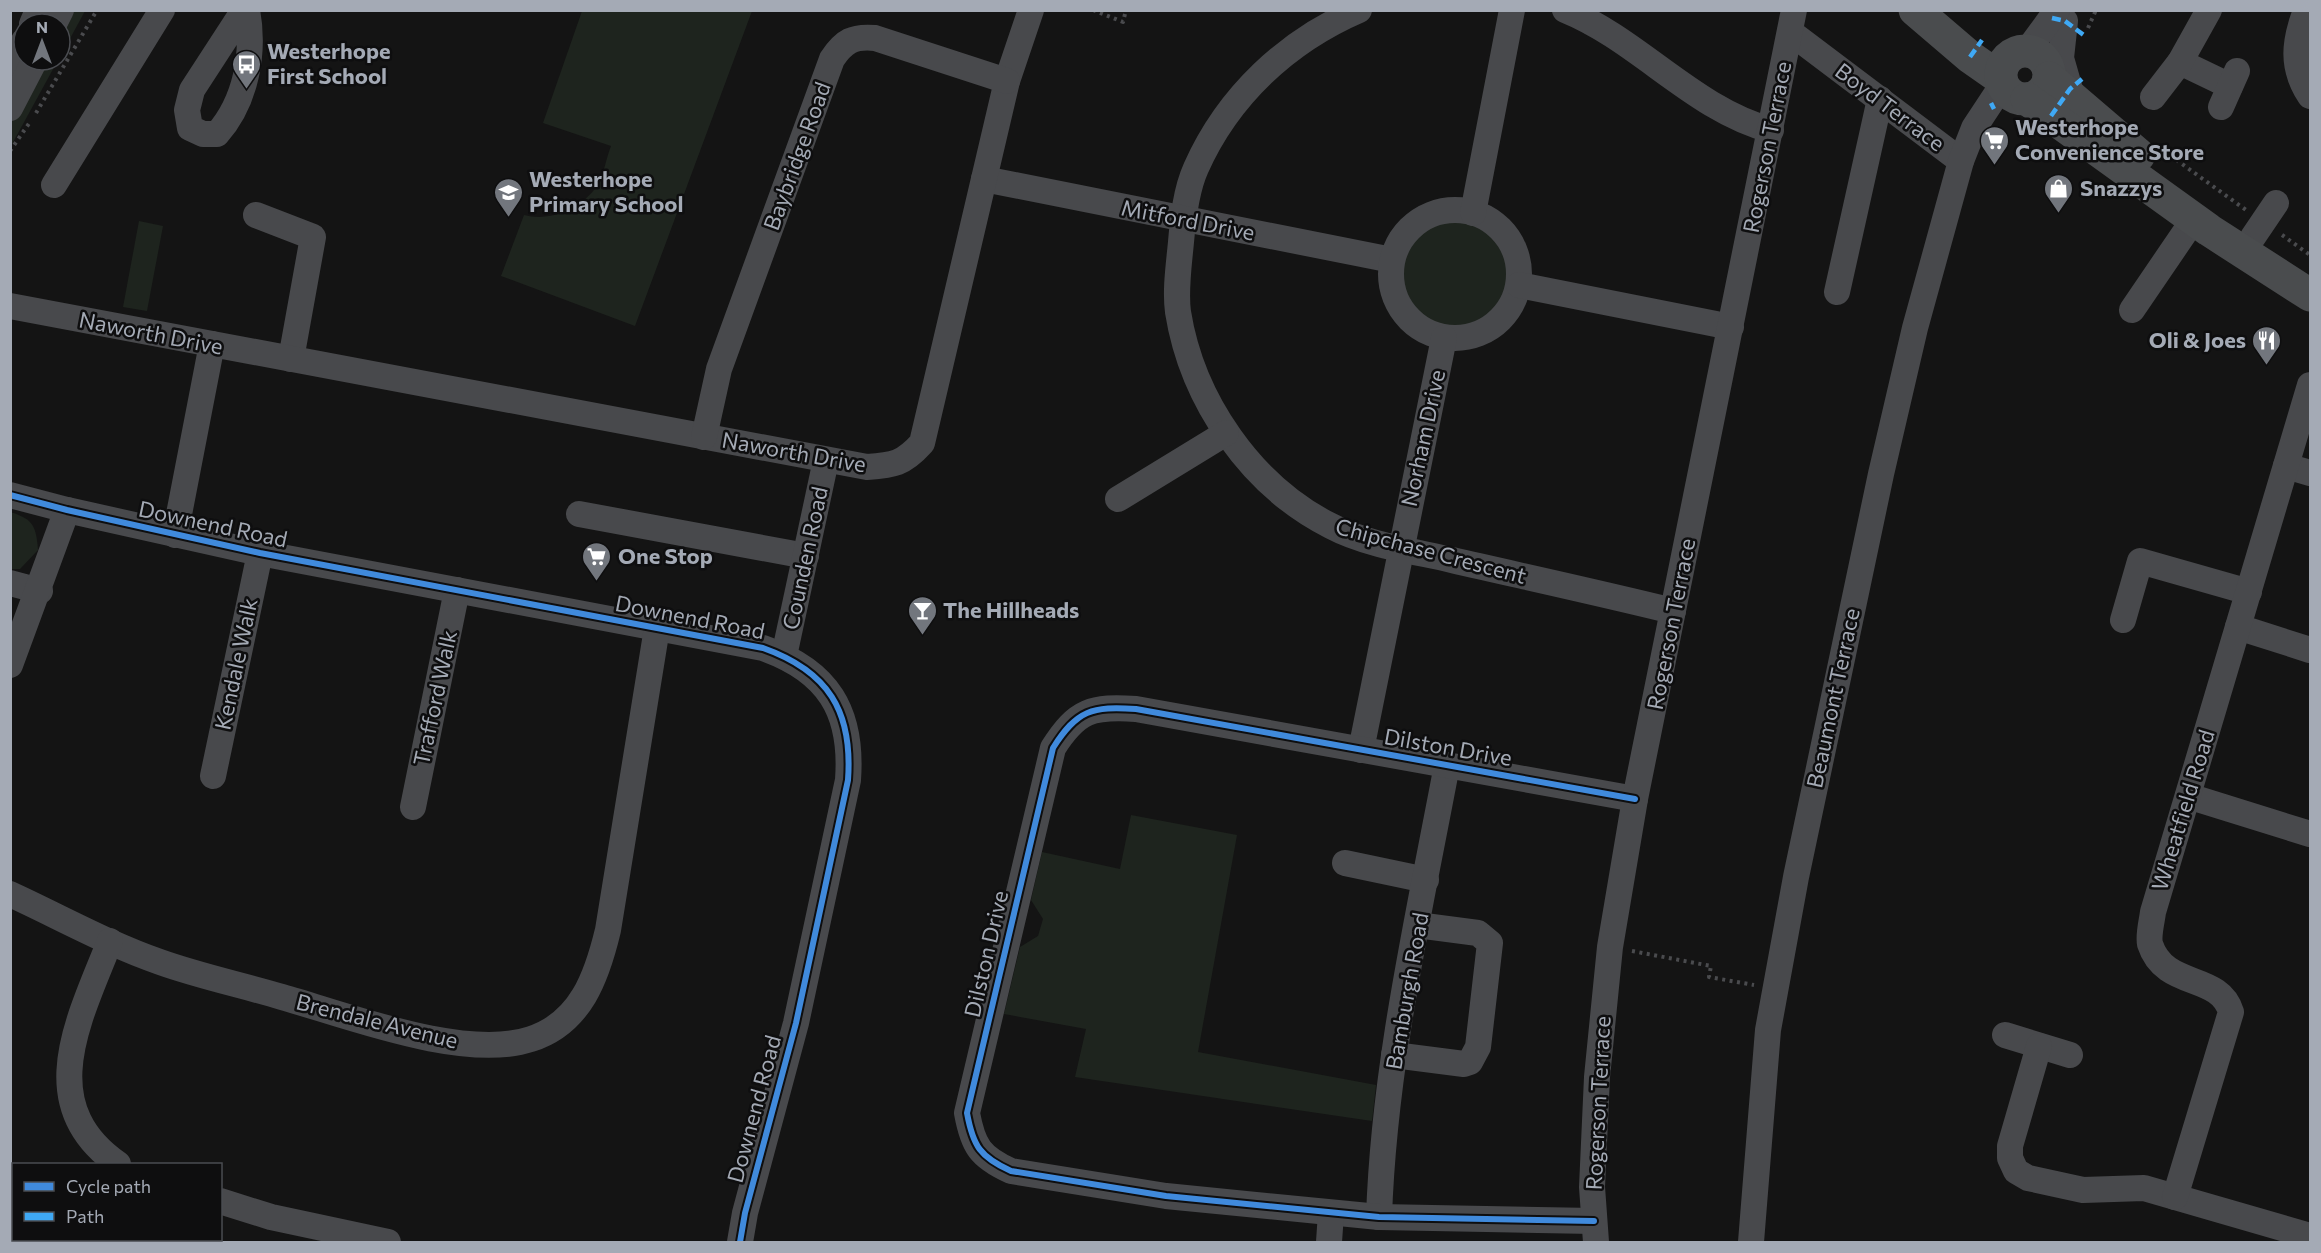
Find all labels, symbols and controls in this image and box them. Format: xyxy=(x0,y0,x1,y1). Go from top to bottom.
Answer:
north arrow xyxy=(12,12,72,72)
text: N xyxy=(36,17,48,36)
place label: Westerhope First School xyxy=(267,37,391,89)
bus stop icon: Westerhope First School xyxy=(230,48,262,90)
street label: Boyd Terrace xyxy=(1830,57,1950,157)
street label: Rogerson Terrace xyxy=(1737,59,1796,235)
street label: Baybridge Road xyxy=(757,78,836,234)
place label: Westerhope Convenience Store xyxy=(2015,113,2204,165)
supermarket icon: Westerhope Convenience Store xyxy=(1978,124,2010,166)
place label: Westerhope Primary School xyxy=(529,165,684,217)
shop icon: Snazzys xyxy=(2043,172,2075,214)
place label: Snazzys xyxy=(2080,174,2162,201)
school or university icon: Westerhope Primary School xyxy=(492,176,524,218)
street label: Mitford Drive xyxy=(1119,193,1257,246)
street label: Naworth Drive xyxy=(77,305,225,360)
restaurant icon: Oli & Joes xyxy=(2251,324,2283,366)
place label: Oli & Joes xyxy=(2149,326,2246,353)
street label: Norham Drive xyxy=(1395,367,1450,509)
street label: Naworth Drive xyxy=(720,426,868,477)
street label: Counden Road xyxy=(776,484,833,632)
street label: Downend Road xyxy=(136,495,290,552)
street label: Chipchase Crescent xyxy=(1333,512,1529,589)
street label: Rogerson Terrace xyxy=(1641,536,1700,712)
supermarket icon: One Stop xyxy=(581,540,613,582)
place label: One Stop xyxy=(618,542,713,569)
street label: Downend Road xyxy=(613,589,767,644)
bar icon: The Hillheads xyxy=(906,594,938,636)
street label: Kendale Walk xyxy=(208,595,263,732)
place label: The Hillheads xyxy=(943,596,1079,623)
street label: Beaumont Terrace xyxy=(1800,606,1865,790)
street label: Trafford Walk xyxy=(407,628,462,768)
street label: Dilston Drive xyxy=(1382,722,1514,771)
street label: Wheatfield Road xyxy=(2145,726,2220,894)
street label: Dilston Drive xyxy=(958,888,1013,1020)
street label: Bamburgh Road xyxy=(1379,910,1434,1072)
street label: Brendale Avenue xyxy=(293,987,461,1054)
street label: Rogerson Terrace xyxy=(1579,1015,1616,1191)
street label: Downend Road xyxy=(721,1032,786,1186)
legend xyxy=(12,1163,222,1241)
text: Cycle path xyxy=(66,1175,151,1197)
text: Path xyxy=(66,1205,104,1227)

